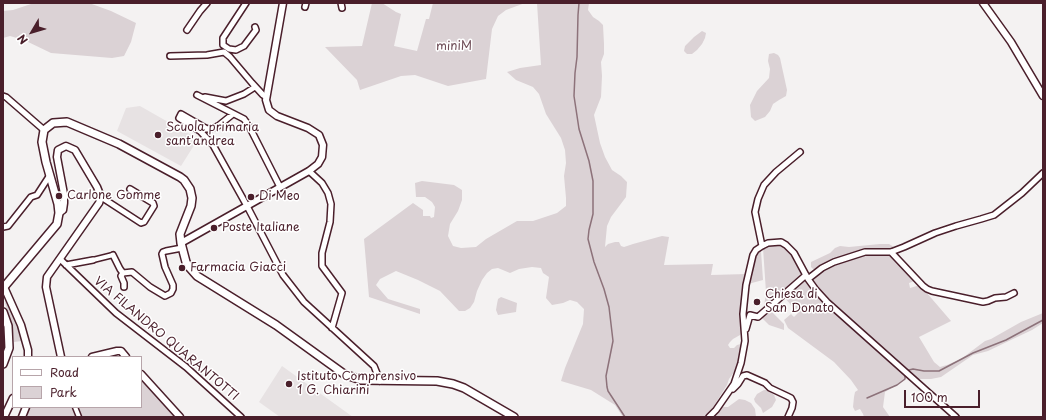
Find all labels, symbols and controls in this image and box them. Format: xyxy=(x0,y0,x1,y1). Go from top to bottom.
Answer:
north arrow xyxy=(12,12,52,52)
text: N xyxy=(13,31,32,48)
park label: miniM xyxy=(436,40,472,54)
place label: Scuola primaria sant'andrea xyxy=(166,121,259,149)
marker: Scuola primaria sant'andrea xyxy=(153,130,163,140)
place label: Carlone Gomme xyxy=(67,189,161,203)
place label: Di Meo xyxy=(259,190,300,204)
marker: Carlone Gomme xyxy=(54,191,64,201)
marker: Di Meo xyxy=(246,192,256,202)
place label: Poste Italiane xyxy=(222,221,300,235)
marker: Poste Italiane xyxy=(209,223,219,233)
place label: Farmacia Giacci xyxy=(190,261,286,275)
marker: Farmacia Giacci xyxy=(177,263,187,273)
street label: VIA FILANDRO QUARANTOTTI xyxy=(91,274,241,404)
place label: Chiesa di San Donato xyxy=(765,288,834,316)
marker: Chiesa di San Donato xyxy=(752,297,762,307)
legend xyxy=(12,356,142,408)
text: Road xyxy=(50,363,79,381)
place label: Istituto Comprensivo 1 G. Chiarini xyxy=(297,370,416,398)
marker: Istituto Comprensivo 1 G. Chiarini xyxy=(284,379,294,389)
scale bar xyxy=(906,382,982,408)
text: Park xyxy=(50,383,77,401)
text: 100 m xyxy=(911,388,948,406)

